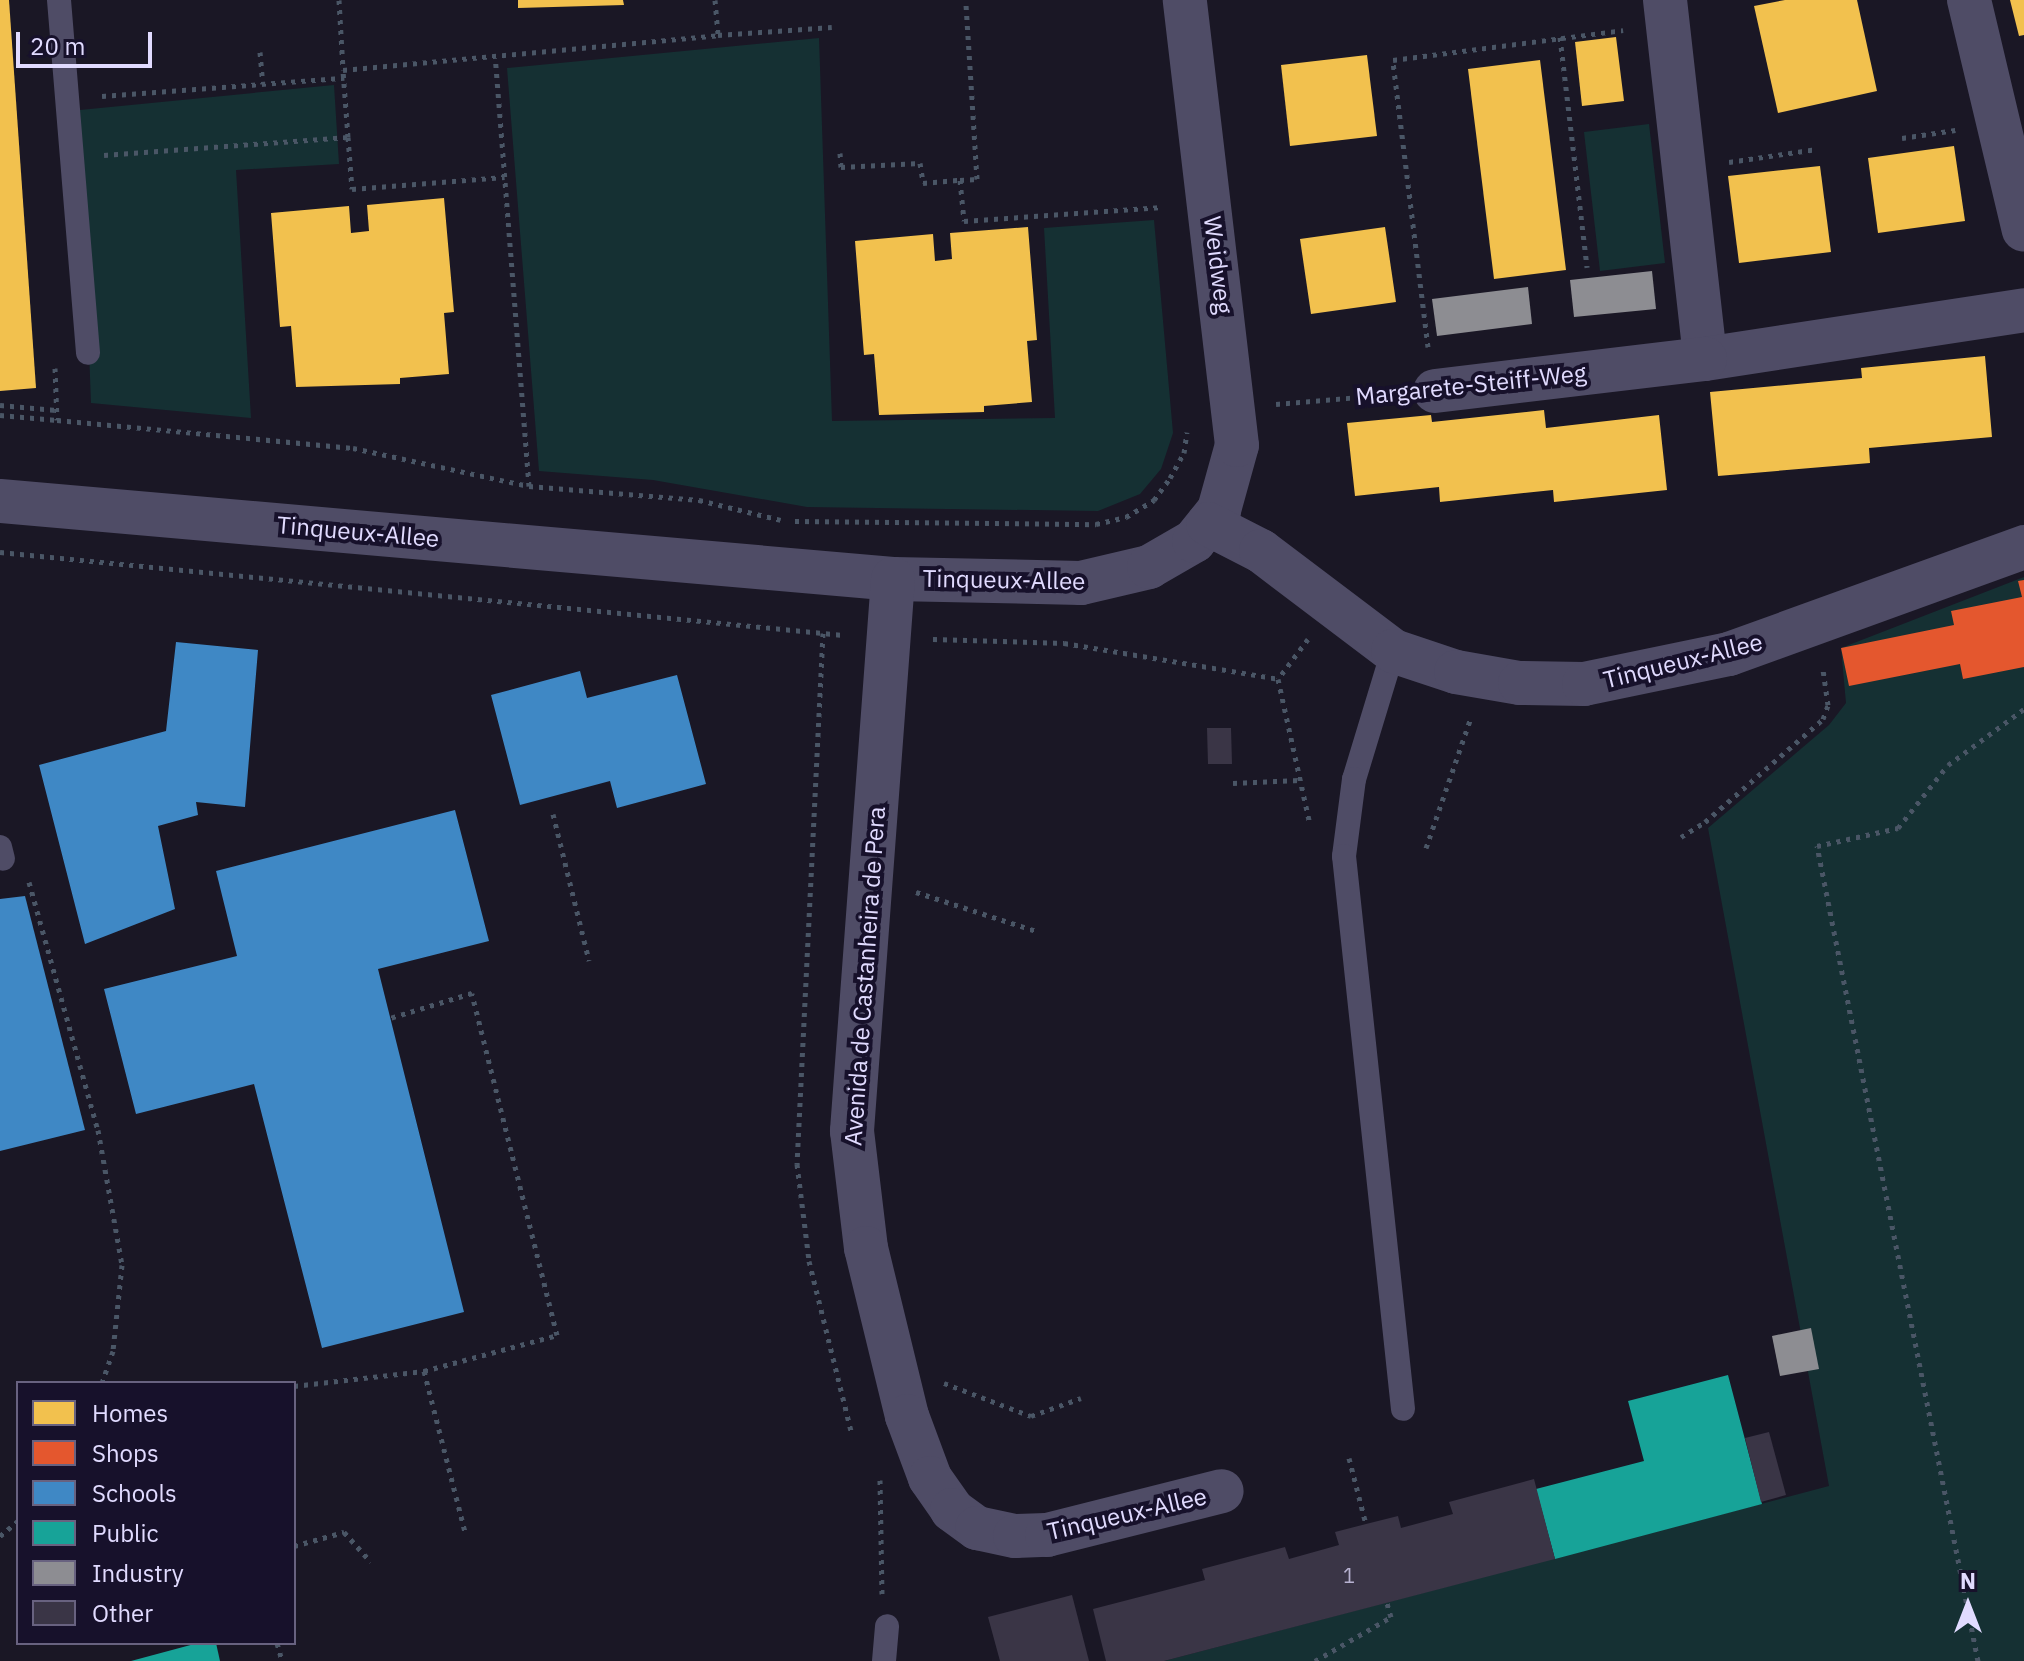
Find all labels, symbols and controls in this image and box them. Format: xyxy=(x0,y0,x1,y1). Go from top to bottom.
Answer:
scale bar xyxy=(20,16,156,66)
text: 20 m xyxy=(30,30,85,62)
street label: Weidweg xyxy=(1198,214,1238,316)
street label: Margarete-Steiff-Weg xyxy=(1354,359,1588,411)
street label: Tinqueux-Allee xyxy=(276,511,440,553)
street label: Tinqueux-Allee xyxy=(922,564,1086,596)
street label: Tinqueux-Allee xyxy=(1601,627,1765,695)
street label: Avenida de Castanheira de Pera xyxy=(839,805,891,1147)
legend xyxy=(16,1381,296,1645)
text: Homes xyxy=(92,1397,168,1429)
text: Shops xyxy=(92,1437,159,1469)
text: Schools xyxy=(92,1477,177,1509)
street label: Tinqueux-Allee xyxy=(1044,1482,1210,1546)
text: Public xyxy=(92,1517,159,1549)
text: Industry xyxy=(92,1557,184,1589)
house number: 1 xyxy=(1343,1563,1355,1587)
north arrow xyxy=(1928,1565,2008,1645)
text: N xyxy=(1960,1566,1976,1595)
text: Other xyxy=(92,1597,153,1629)

